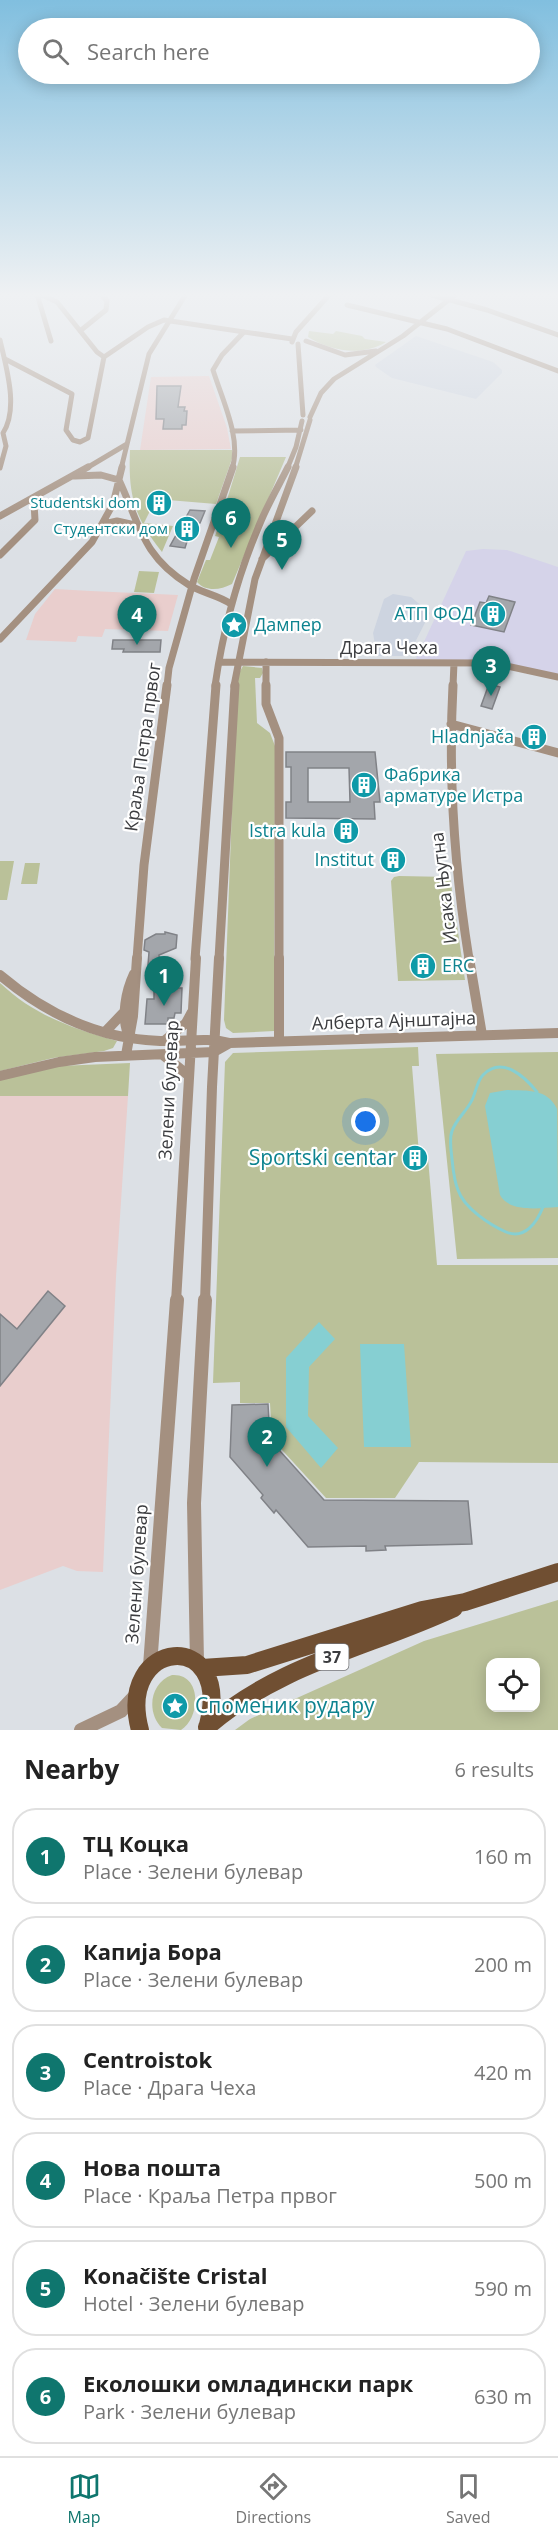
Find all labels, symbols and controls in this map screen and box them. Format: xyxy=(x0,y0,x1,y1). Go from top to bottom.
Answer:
search box xyxy=(18,18,540,84)
icon: search xyxy=(39,35,72,68)
text: Search here xyxy=(87,36,210,66)
building icon: Studentski dom xyxy=(144,488,174,518)
place label: Studentski dom xyxy=(30,492,140,512)
pin: 6 xyxy=(212,498,250,548)
building icon: Студентски дом xyxy=(172,514,202,544)
place label: Студентски дом xyxy=(53,518,168,538)
pin: 5 xyxy=(262,520,302,570)
pin: 4 xyxy=(118,596,156,645)
building icon: АТП ФОД xyxy=(478,599,508,629)
place label: АТП ФОД xyxy=(394,601,474,625)
place icon: Дампер xyxy=(219,610,249,640)
place label: Дампер xyxy=(254,612,322,636)
street label: Драга Чеха xyxy=(340,635,438,659)
pin: 3 xyxy=(472,646,510,696)
street label: Краља Петра првог xyxy=(118,661,166,833)
building icon: Hladnjača xyxy=(519,722,549,752)
place label: Hladnjača xyxy=(431,724,514,748)
place label: Фабрика арматуре Истра xyxy=(384,762,523,807)
building icon: Фабрика арматуре Истра xyxy=(349,770,379,800)
building icon: Istra kula xyxy=(331,816,361,846)
place label: Istra kula xyxy=(249,818,326,842)
street label: Исака Њутна xyxy=(424,831,462,945)
building icon: Institut xyxy=(378,845,408,875)
place label: Institut xyxy=(315,847,374,871)
building icon: ERC xyxy=(408,951,438,981)
place label: ERC xyxy=(442,953,474,977)
pin: 1 xyxy=(144,956,184,1006)
street label: Алберта Ајнштајна xyxy=(311,1005,477,1035)
street label: Зелени булевар xyxy=(152,1019,184,1160)
your location xyxy=(351,1107,380,1136)
place label: Sportski centar xyxy=(249,1143,396,1171)
building icon: Sportski centar xyxy=(400,1143,430,1173)
pin: 2 xyxy=(248,1418,286,1467)
street label: Зелени булевар xyxy=(119,1503,153,1645)
road number: 37 xyxy=(316,1644,348,1670)
map controls xyxy=(486,1658,540,1712)
button: locate xyxy=(486,1658,540,1712)
place icon: Споменик рудару xyxy=(160,1691,190,1721)
place label: Споменик рудару xyxy=(195,1691,375,1719)
text: Nearby xyxy=(24,1751,119,1787)
text: 6 results xyxy=(454,1756,534,1783)
text: ТЦ Коцка xyxy=(83,1828,189,1858)
text: 1 xyxy=(40,1843,51,1870)
text: 160 m xyxy=(474,1843,532,1870)
text: Place · Зелени булевар xyxy=(83,1858,303,1885)
text: Капија Бора xyxy=(83,1936,222,1966)
text: 2 xyxy=(40,1951,51,1978)
text: 200 m xyxy=(474,1951,532,1978)
text: Place · Зелени булевар xyxy=(83,1966,303,1993)
text: Centroistok xyxy=(83,2044,212,2074)
text: 3 xyxy=(40,2059,51,2086)
text: 420 m xyxy=(474,2059,532,2086)
text: Place · Драга Чеха xyxy=(83,2074,256,2101)
text: Нова пошта xyxy=(83,2152,221,2182)
text: 4 xyxy=(40,2167,51,2194)
text: 500 m xyxy=(474,2167,532,2194)
text: Place · Краља Петра првог xyxy=(83,2182,337,2209)
text: Konačište Cristal xyxy=(83,2260,267,2290)
text: 5 xyxy=(40,2275,51,2302)
text: 590 m xyxy=(474,2275,532,2302)
text: Hotel · Зелени булевар xyxy=(83,2290,304,2317)
text: Еколошки омладински парк xyxy=(83,2368,413,2398)
text: 6 xyxy=(40,2383,51,2410)
text: 630 m xyxy=(474,2383,532,2410)
text: Park · Зелени булевар xyxy=(83,2398,296,2425)
tab: Map xyxy=(67,2470,101,2528)
tab: Directions xyxy=(235,2470,311,2528)
tab: Saved xyxy=(446,2470,491,2528)

